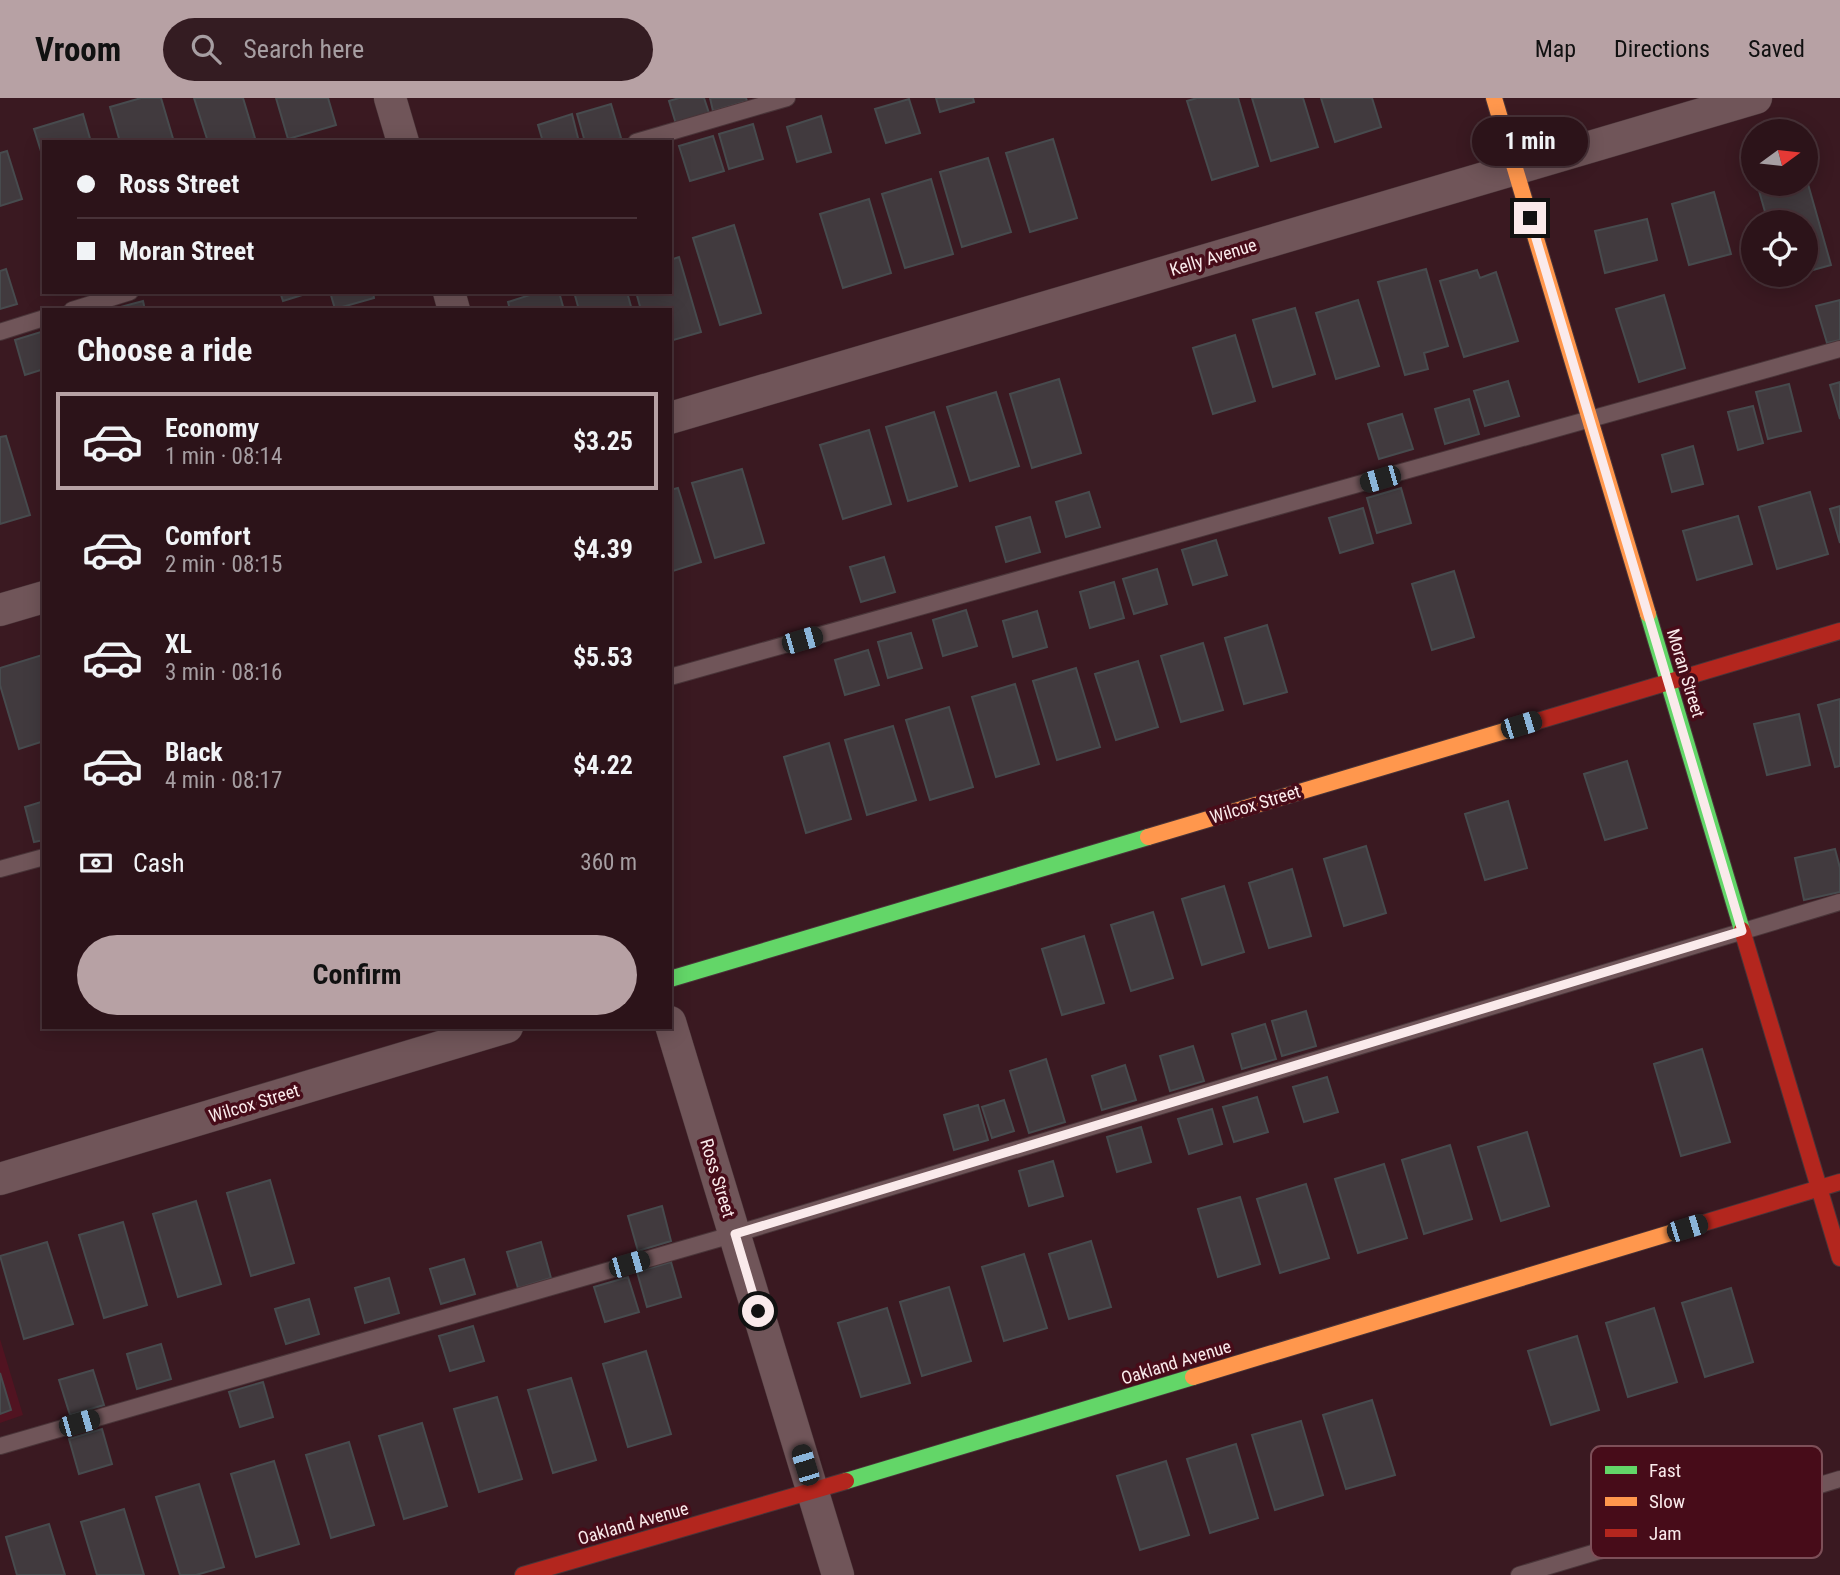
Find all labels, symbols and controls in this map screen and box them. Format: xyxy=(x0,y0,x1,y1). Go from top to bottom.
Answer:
search box xyxy=(163,18,653,81)
text: Vroom xyxy=(35,30,121,69)
icon: search xyxy=(187,30,225,68)
text: Search here xyxy=(243,34,364,64)
text: Map xyxy=(1535,35,1576,63)
text: Directions xyxy=(1614,35,1710,63)
text: Saved xyxy=(1748,35,1805,63)
callout: 1 min xyxy=(1472,116,1588,166)
north arrow xyxy=(1741,119,1818,196)
map controls xyxy=(1741,119,1818,287)
text: 1 min xyxy=(1504,128,1556,155)
text: Ross Street xyxy=(119,169,239,199)
route end xyxy=(1514,202,1546,234)
button: locate xyxy=(1741,210,1818,287)
street label: Kelly Avenue xyxy=(1167,234,1259,280)
text: Moran Street xyxy=(119,236,254,266)
text: Choose a ride xyxy=(77,331,252,369)
icon: car xyxy=(81,410,144,473)
text: Economy xyxy=(165,413,259,443)
text: $3.25 xyxy=(573,426,633,456)
text: 1 min · 08:14 xyxy=(165,443,282,470)
car xyxy=(1357,463,1404,495)
icon: car xyxy=(81,518,144,581)
text: Comfort xyxy=(165,521,251,551)
text: $4.39 xyxy=(573,534,633,564)
text: 2 min · 08:15 xyxy=(165,551,282,578)
car xyxy=(779,624,826,656)
icon: car xyxy=(81,626,144,689)
street label: Moran Street xyxy=(1663,626,1709,720)
text: XL xyxy=(165,629,192,659)
text: $5.53 xyxy=(573,642,633,672)
text: 3 min · 08:16 xyxy=(165,659,282,686)
car xyxy=(1498,709,1545,741)
icon: car xyxy=(81,734,144,797)
text: Black xyxy=(165,737,223,767)
text: $4.22 xyxy=(573,750,633,780)
text: 4 min · 08:17 xyxy=(165,767,282,794)
street label: Wilcox Street xyxy=(1207,780,1303,828)
icon: cash xyxy=(77,844,115,882)
text: Cash xyxy=(133,848,185,878)
text: 360 m xyxy=(580,849,637,876)
button: Confirm xyxy=(77,935,637,1015)
street label: Wilcox Street xyxy=(206,1079,302,1127)
street label: Ross Street xyxy=(696,1136,740,1220)
car xyxy=(1664,1212,1711,1244)
car xyxy=(606,1248,653,1280)
route start xyxy=(742,1295,774,1327)
street label: Oakland Avenue xyxy=(1118,1335,1234,1389)
car xyxy=(56,1407,103,1439)
car xyxy=(789,1442,822,1488)
legend xyxy=(1591,1446,1822,1558)
text: Fast xyxy=(1649,1459,1681,1482)
text: Slow xyxy=(1649,1490,1685,1513)
street label: Oakland Avenue xyxy=(575,1497,691,1549)
text: Jam xyxy=(1649,1522,1682,1545)

